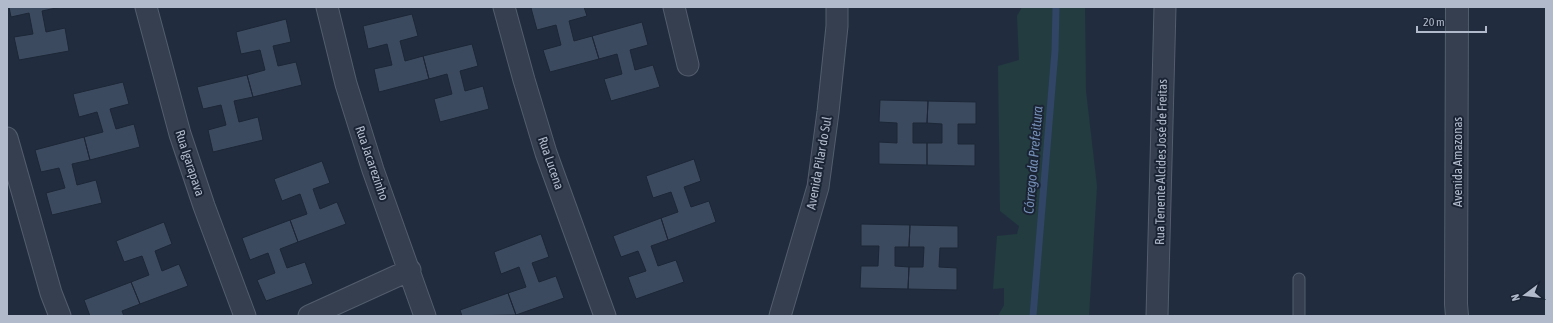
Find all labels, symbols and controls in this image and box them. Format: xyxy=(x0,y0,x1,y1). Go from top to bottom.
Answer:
scale bar xyxy=(1417,8,1486,34)
text: 20 m xyxy=(1423,15,1445,29)
street label: Rua Tenente Alcides José de Freitas xyxy=(1152,79,1170,245)
water label: Córrego da Prefeitura xyxy=(1020,105,1046,215)
street label: Avenida Pilar do Sul xyxy=(803,115,835,211)
street label: Avenida Amazonas xyxy=(1450,117,1465,207)
street label: Rua Jacarezinho xyxy=(352,124,392,202)
street label: Rua Igarapava xyxy=(172,128,208,198)
street label: Rua Lucena xyxy=(535,135,567,191)
north arrow xyxy=(1505,275,1545,315)
text: N xyxy=(1509,293,1522,302)

